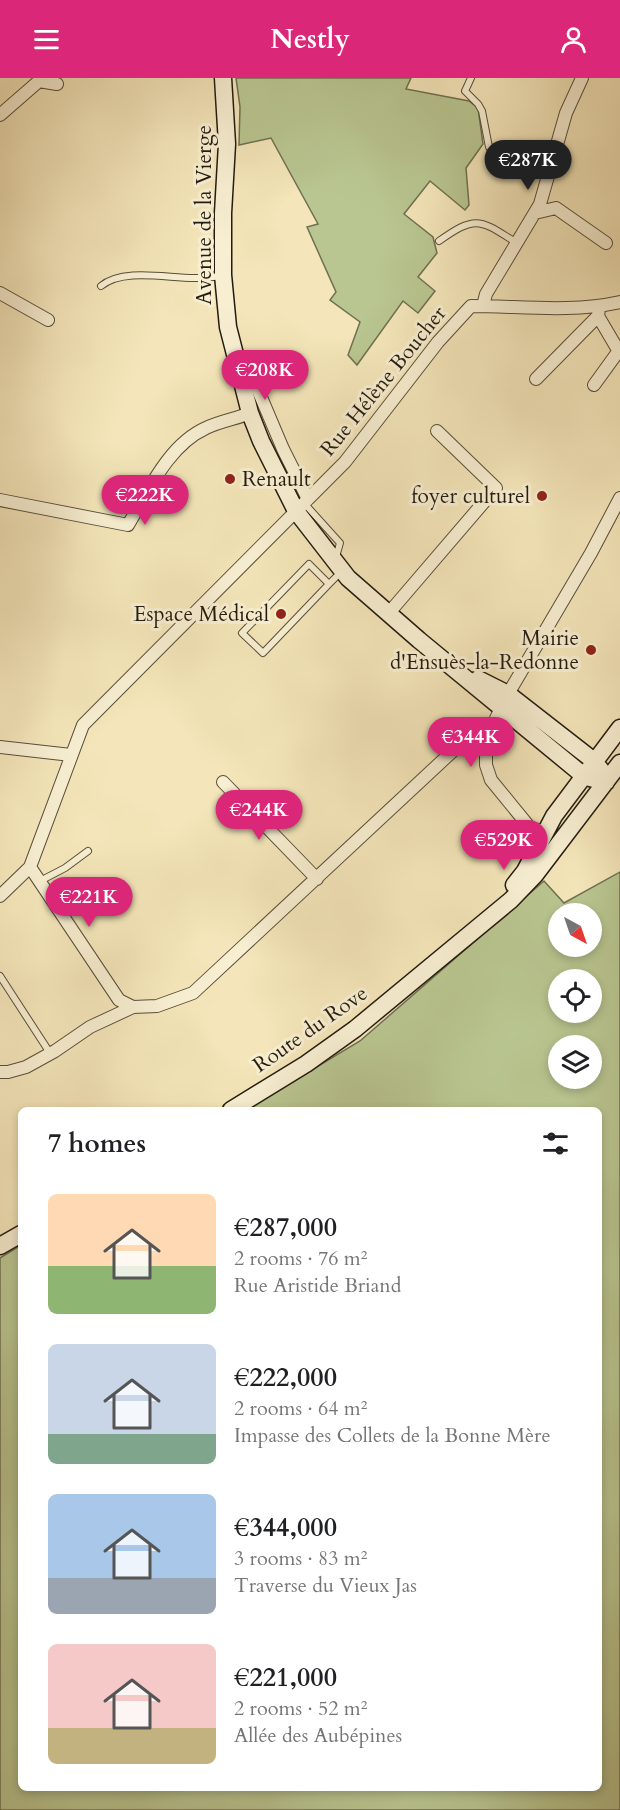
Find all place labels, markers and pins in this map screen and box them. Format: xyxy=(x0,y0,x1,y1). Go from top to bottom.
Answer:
pin: €287K xyxy=(486,140,570,191)
pin: €208K xyxy=(223,350,307,401)
place label: Renault xyxy=(242,465,311,494)
marker: Renault xyxy=(223,472,237,486)
pin: €222K xyxy=(103,475,187,526)
place label: foyer culturel xyxy=(411,482,530,511)
marker: foyer culturel xyxy=(535,489,549,503)
place label: Espace Médical xyxy=(134,600,269,629)
marker: Espace Médical xyxy=(274,607,288,621)
place label: Mairie d'Ensuès-la-Redonne xyxy=(390,624,579,677)
marker: Mairie d'Ensuès-la-Redonne xyxy=(584,643,598,657)
pin: €344K xyxy=(429,717,513,768)
pin: €244K xyxy=(217,790,301,841)
pin: €529K xyxy=(462,820,546,871)
pin: €221K xyxy=(47,877,131,928)

